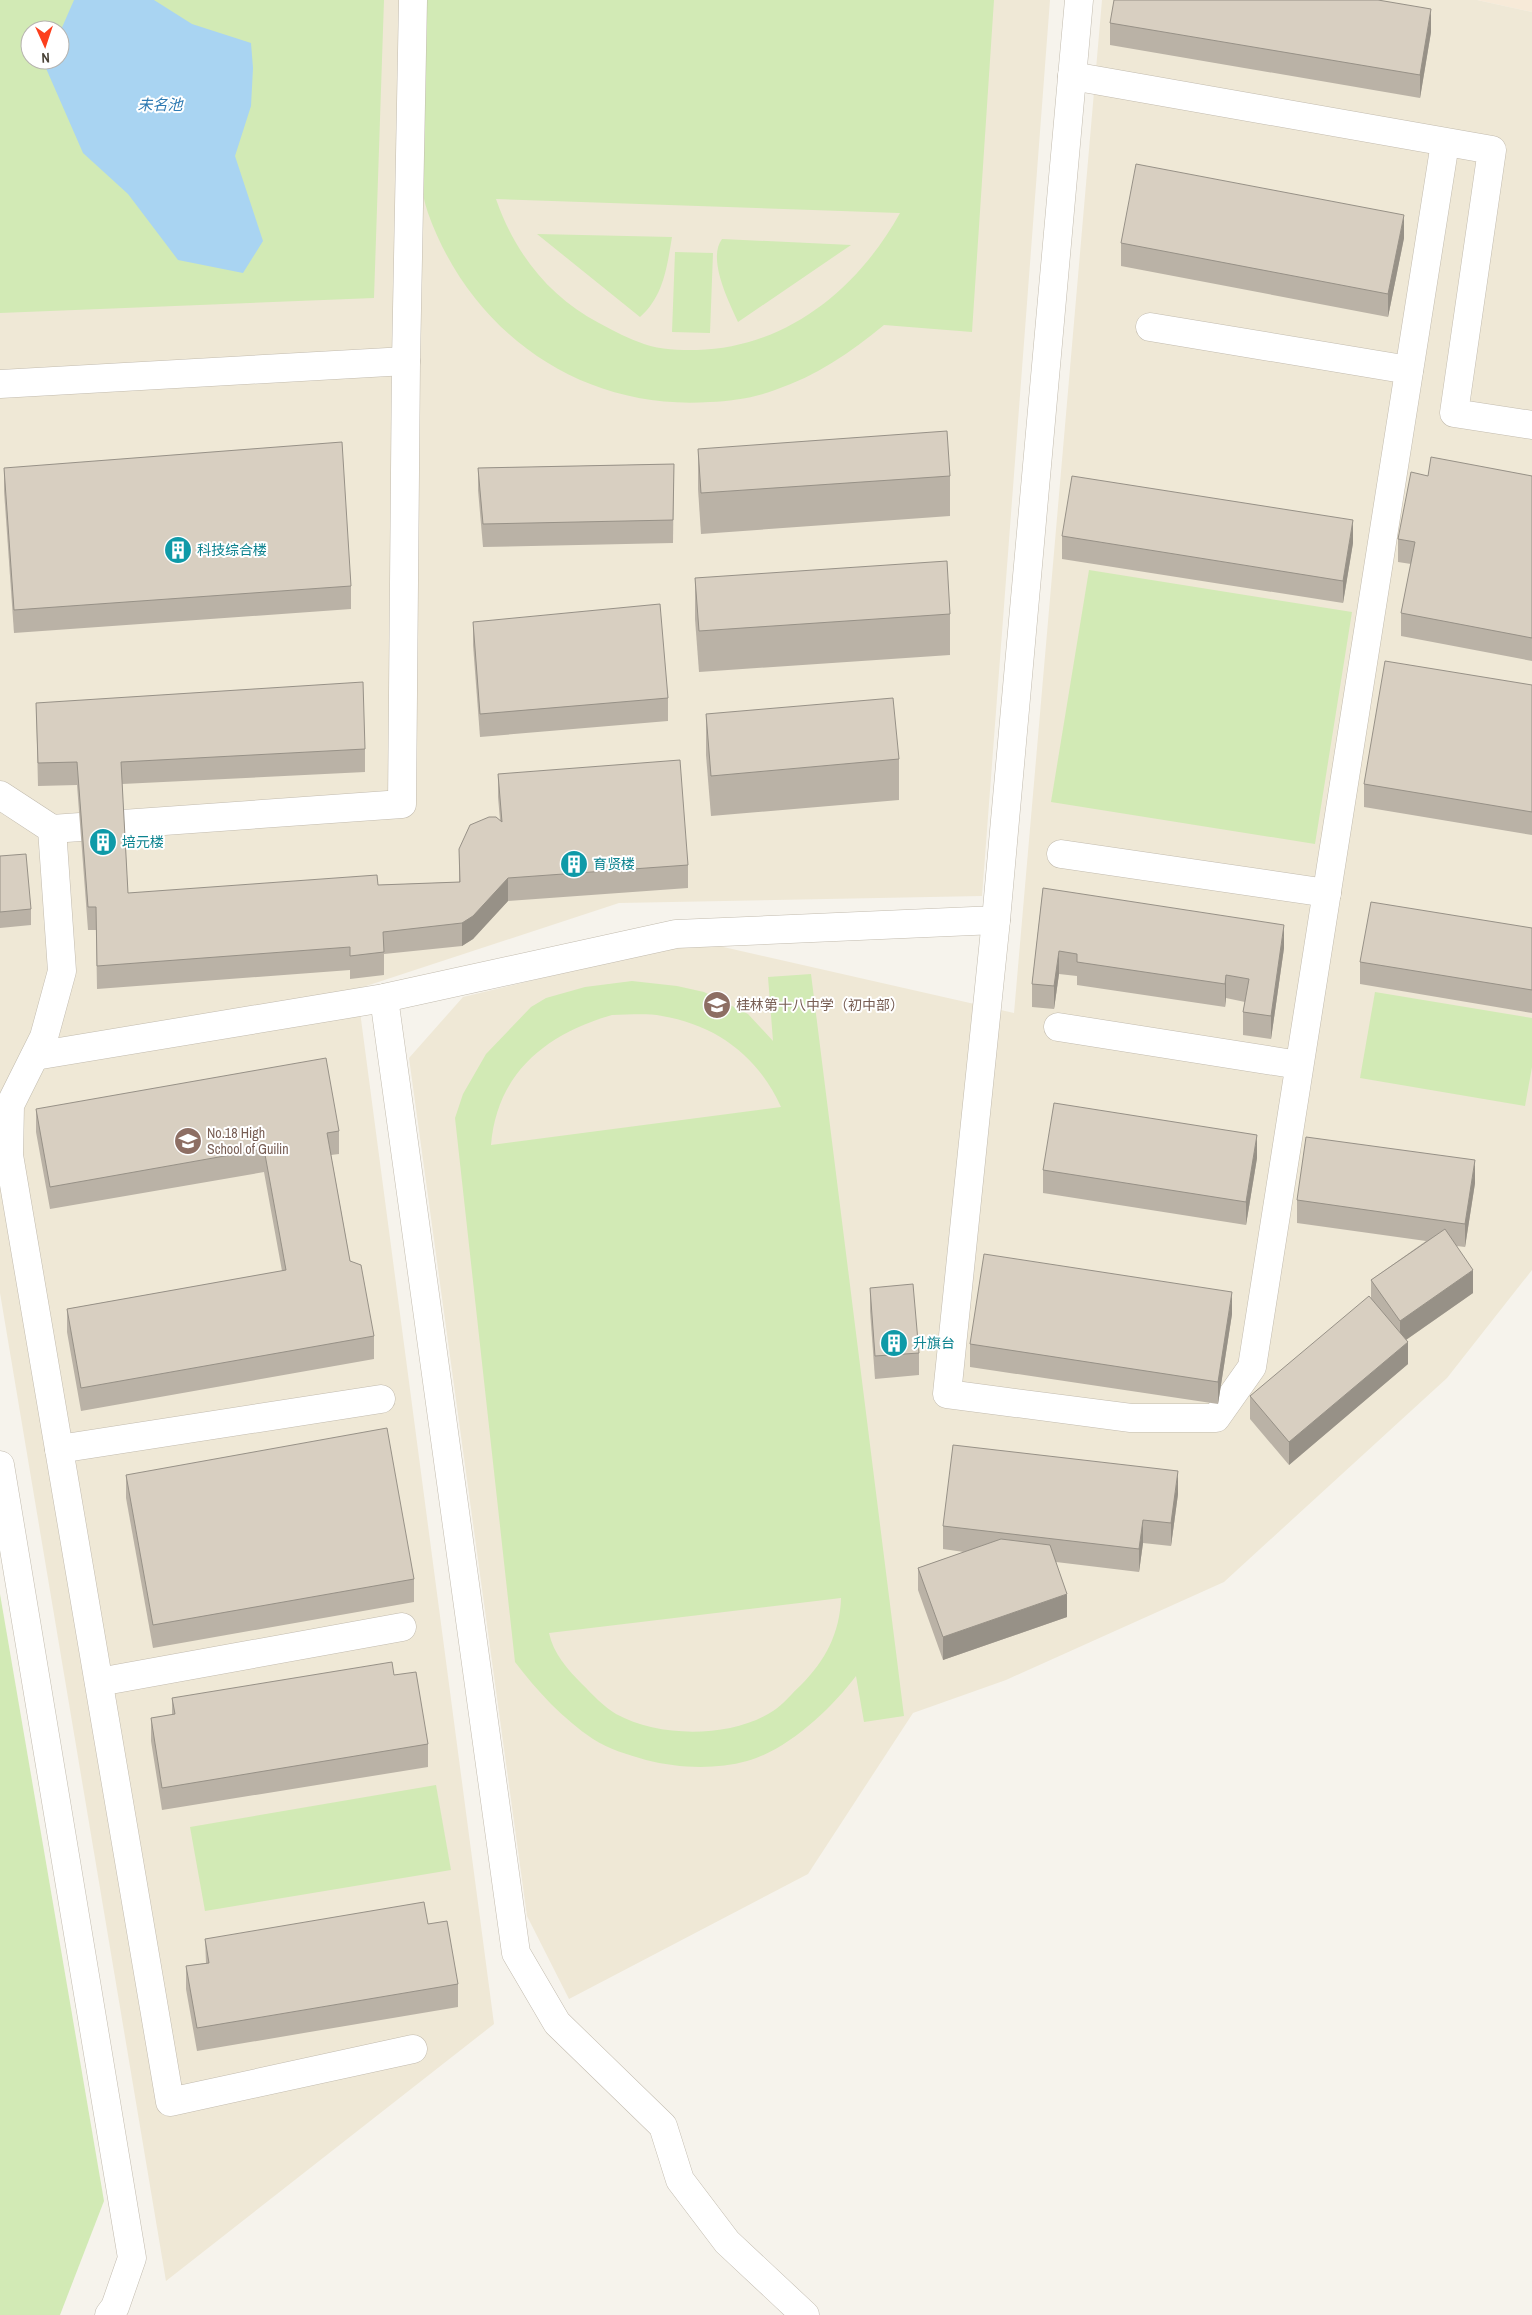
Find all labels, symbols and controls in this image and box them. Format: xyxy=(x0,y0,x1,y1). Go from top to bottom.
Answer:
north arrow xyxy=(20,20,70,70)
text: N xyxy=(41,49,50,67)
water label: 未名池 xyxy=(137,94,184,115)
building icon: 科技综合楼 xyxy=(163,535,193,565)
place label: 科技综合楼 xyxy=(197,541,267,559)
building icon: 培元楼 xyxy=(88,827,118,857)
place label: 培元楼 xyxy=(122,833,164,851)
building icon: 育贤楼 xyxy=(559,849,589,879)
place label: 育贤楼 xyxy=(593,855,635,873)
school or university icon: 桂林第十八中学（初中部） xyxy=(702,990,732,1020)
place label: 桂林第十八中学（初中部） xyxy=(736,996,904,1014)
place label: No.18 High School of Guilin xyxy=(207,1124,289,1158)
school or university icon: No.18 High School of Guilin xyxy=(173,1126,203,1156)
building icon: 升旗台 xyxy=(879,1328,909,1358)
place label: 升旗台 xyxy=(913,1334,955,1352)

